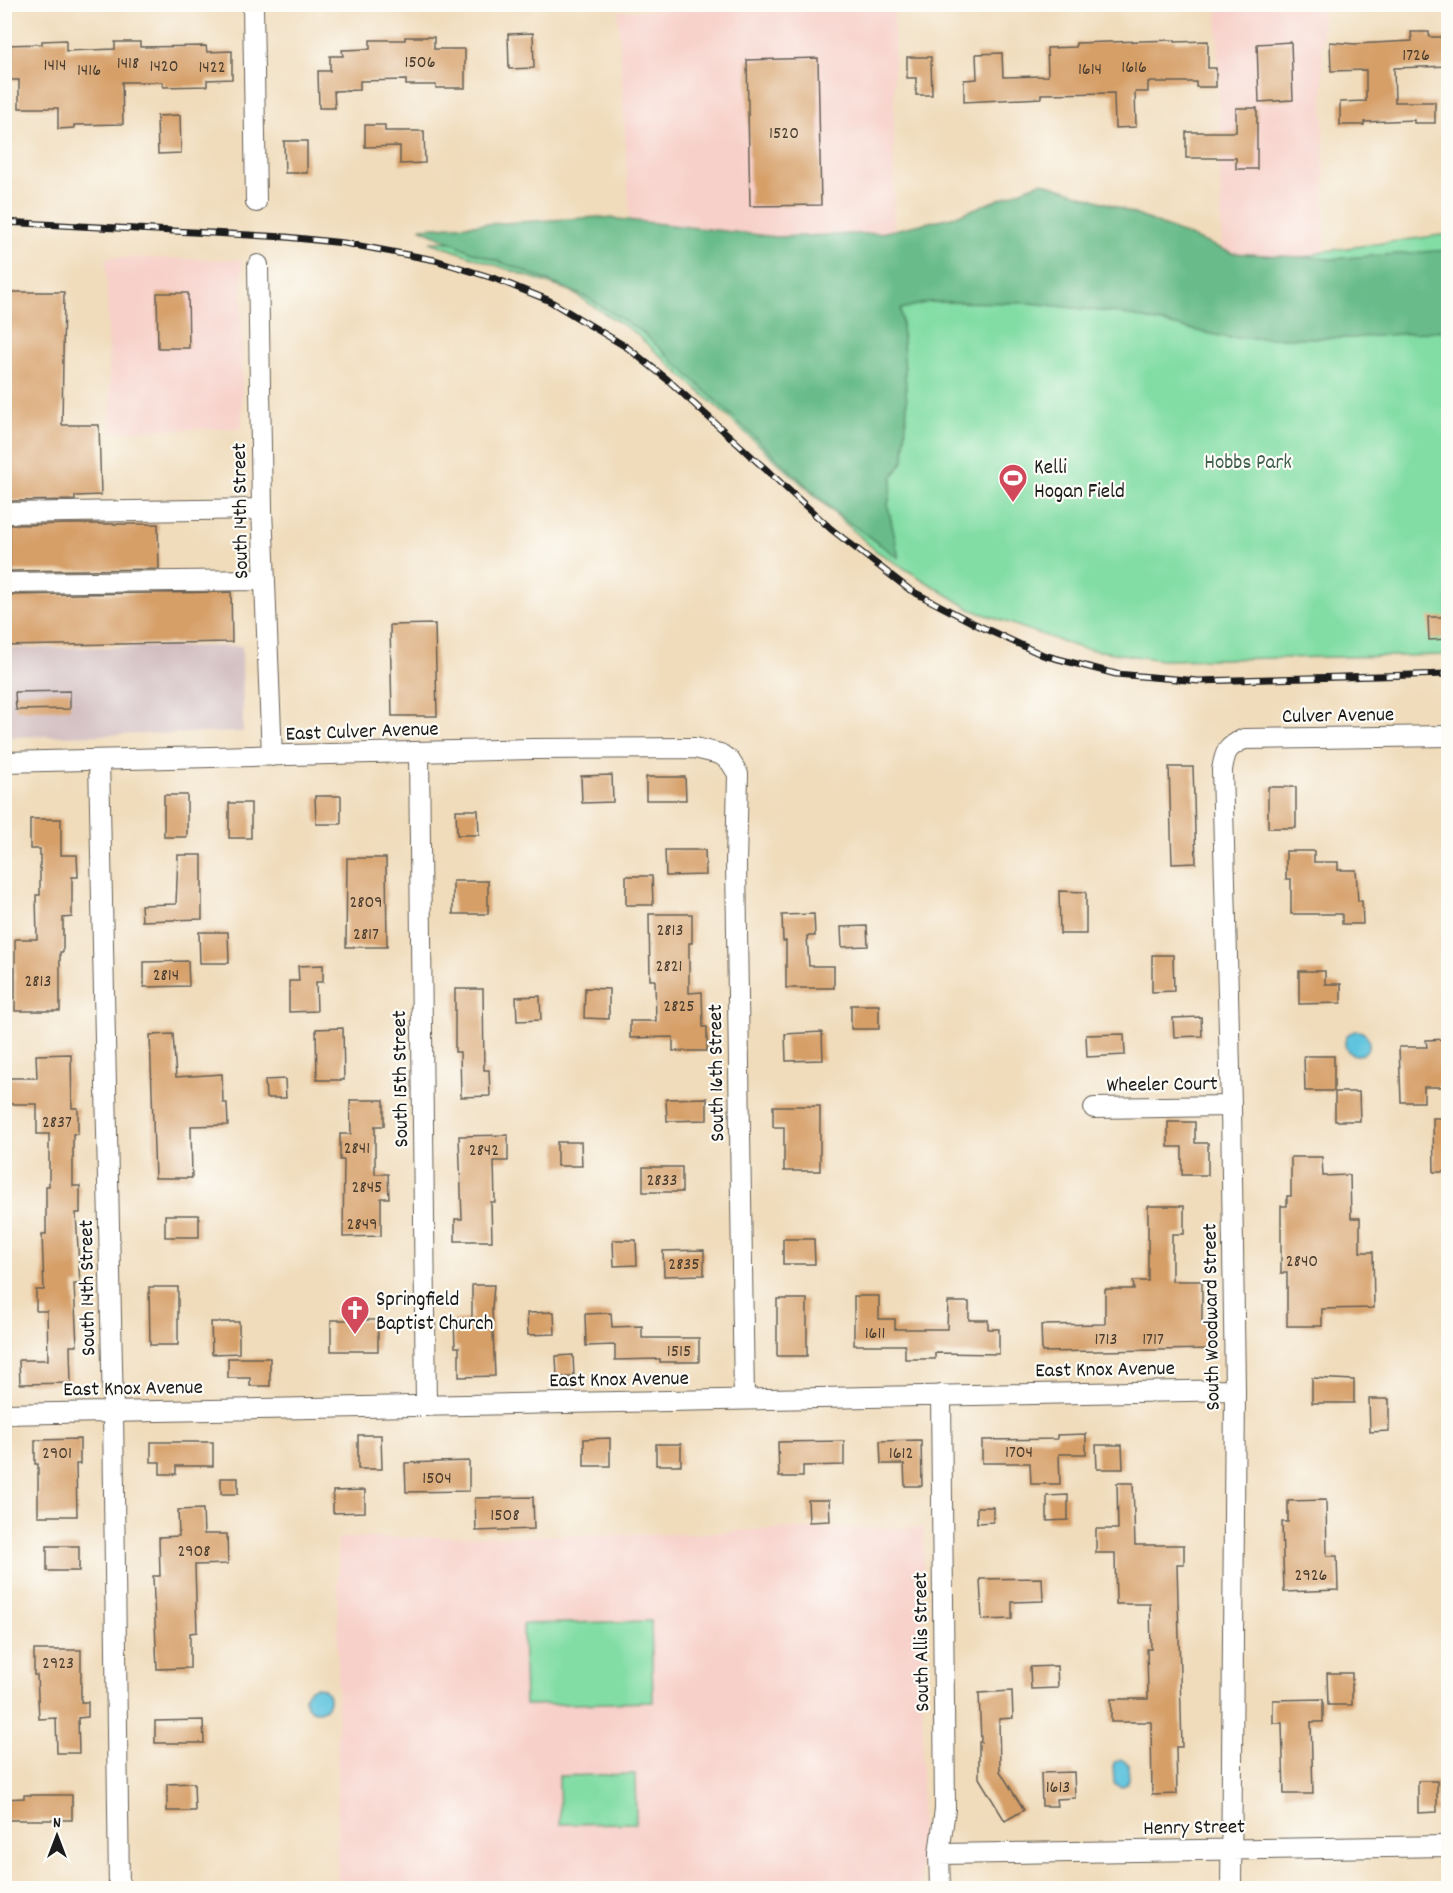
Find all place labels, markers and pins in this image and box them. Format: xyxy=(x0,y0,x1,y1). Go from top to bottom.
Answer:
place label: Kelli Hogan Field xyxy=(1034,454,1125,508)
sports icon: Kelli Hogan Field xyxy=(997,462,1029,504)
place label: Springfield Baptist Church xyxy=(376,1286,493,1340)
church icon: Springfield Baptist Church xyxy=(339,1294,371,1336)

